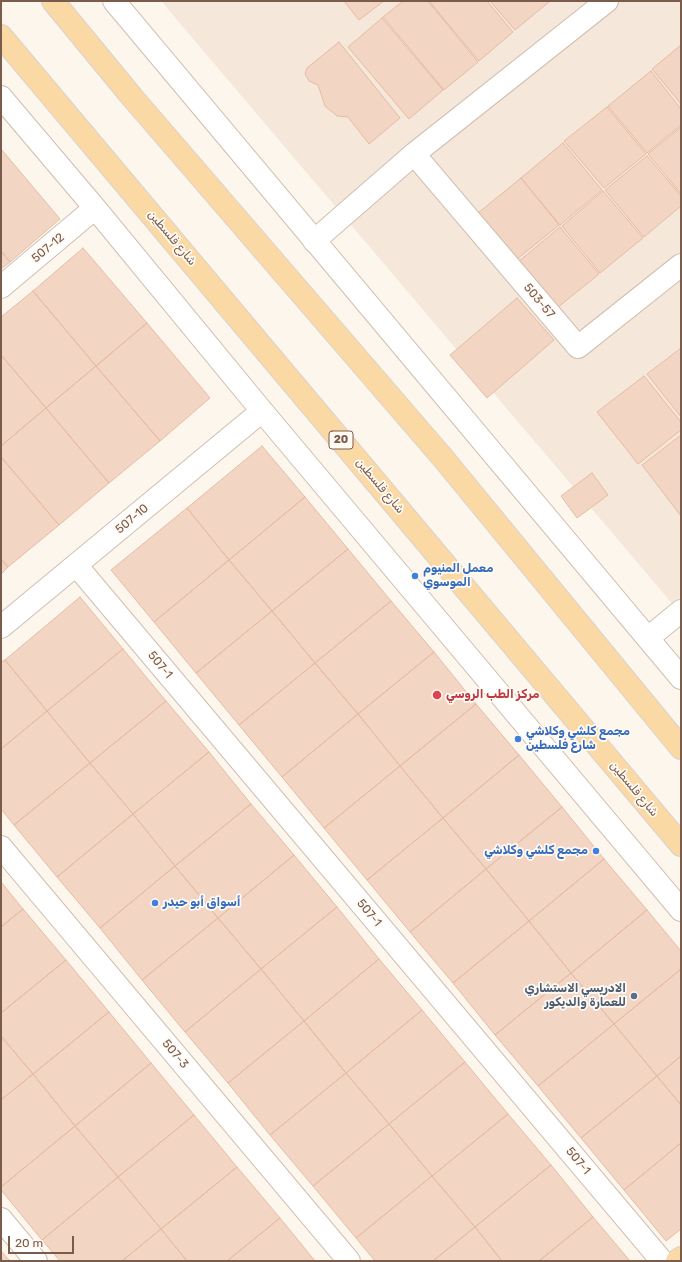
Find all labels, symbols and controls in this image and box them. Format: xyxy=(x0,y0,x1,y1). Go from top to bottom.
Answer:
street label: شارع فلسطين xyxy=(145,207,199,269)
street label: 507-12 xyxy=(29,230,67,266)
street label: 503-57 xyxy=(520,281,558,321)
road number: 20 xyxy=(329,431,353,449)
street label: شارع فلسطين xyxy=(353,455,407,517)
street label: 507-10 xyxy=(113,501,151,537)
place label: معمل المنيوم الموسوي xyxy=(423,562,493,590)
marker: معمل المنيوم الموسوي xyxy=(410,571,420,581)
street label: 507-1 xyxy=(145,649,175,681)
place label: مركز الطب الروسي xyxy=(446,688,539,702)
marker: مركز الطب الروسي xyxy=(431,689,443,701)
place label: مجمع كلشي وكلاشي شارع فلسطين xyxy=(526,725,630,753)
marker: مجمع كلشي وكلاشي شارع فلسطين xyxy=(513,734,523,744)
street label: شارع فلسطين xyxy=(607,758,661,820)
place label: مجمع كلشي وكلاشي xyxy=(484,844,588,858)
marker: مجمع كلشي وكلاشي xyxy=(591,846,601,856)
place label: أسواق أبو حيدر xyxy=(163,896,241,910)
street label: 507-1 xyxy=(354,897,384,929)
marker: أسواق أبو حيدر xyxy=(150,898,160,908)
place label: الادريسي الاستشاري للعمارة والديكور xyxy=(525,982,626,1010)
marker: الادريسي الاستشاري للعمارة والديكور xyxy=(629,991,639,1001)
street label: 507-3 xyxy=(159,1037,191,1071)
street label: 507-1 xyxy=(563,1145,593,1177)
scale bar xyxy=(10,1228,76,1254)
text: 20 m xyxy=(15,1236,43,1250)

